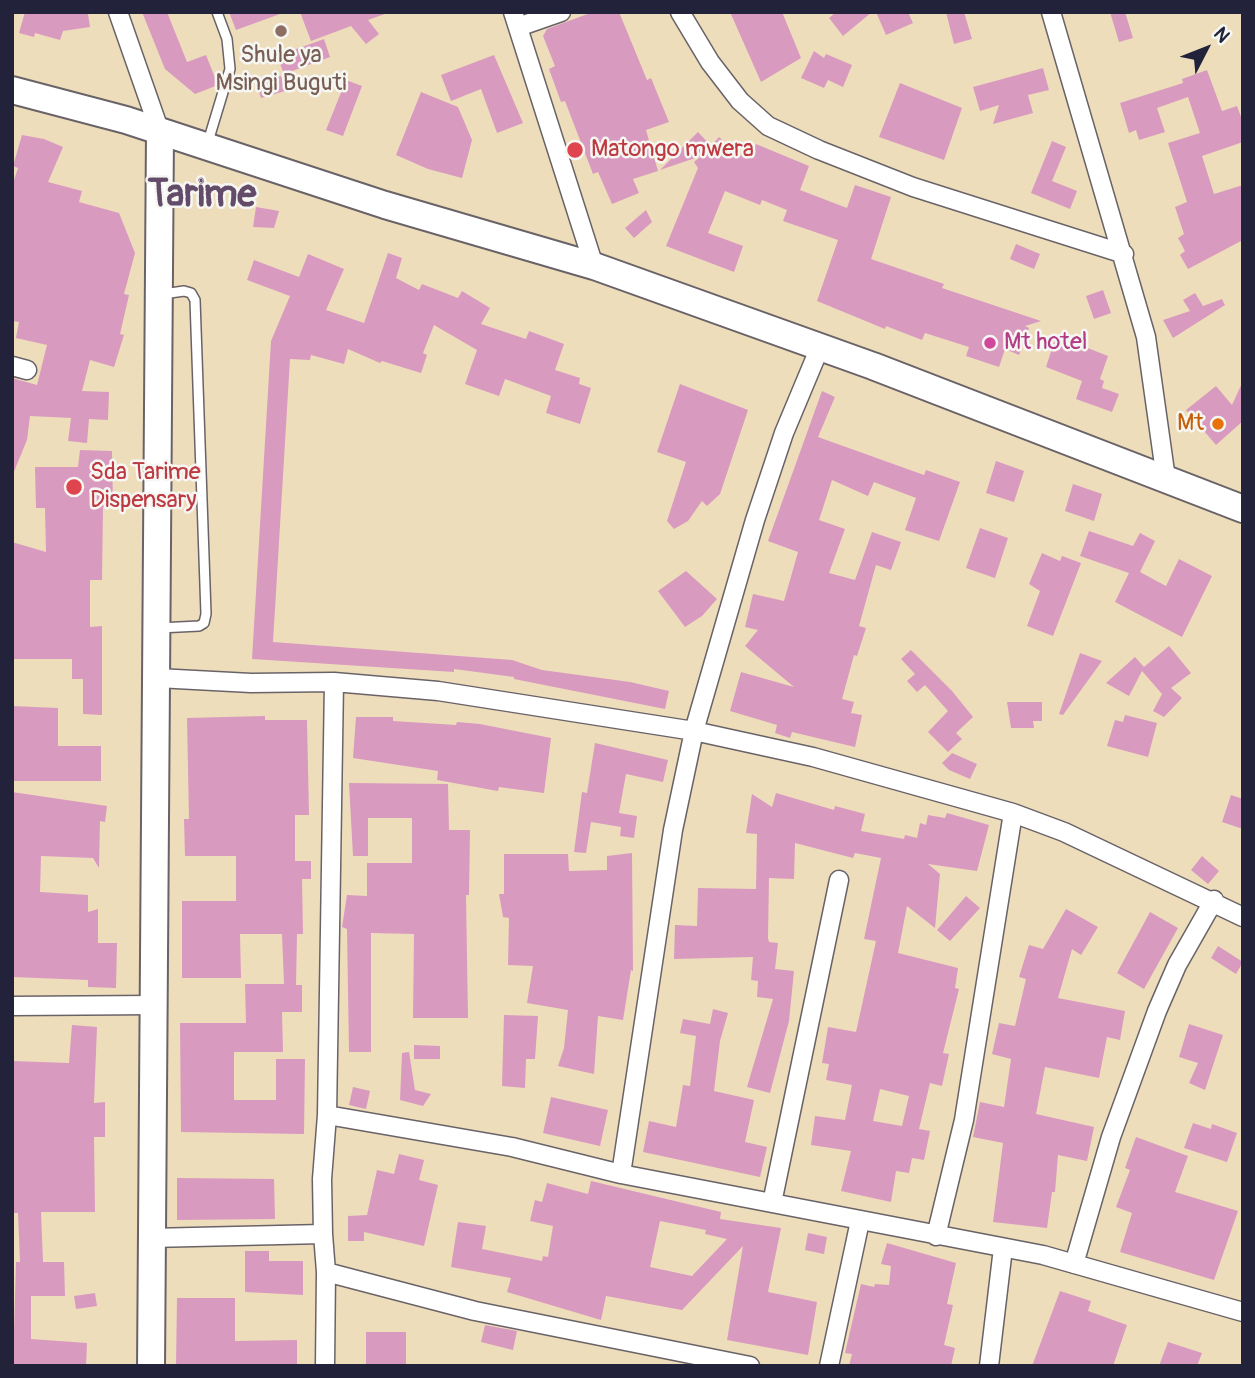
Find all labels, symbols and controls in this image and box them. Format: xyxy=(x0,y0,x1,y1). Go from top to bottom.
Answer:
north arrow xyxy=(1171,14,1241,84)
text: N xyxy=(1208,22,1235,48)
marker: Shule ya Msingi Buguti xyxy=(273,23,289,39)
place label: Shule ya Msingi Buguti xyxy=(216,42,346,98)
place label: Matongo mwera xyxy=(591,136,754,164)
marker: Matongo mwera xyxy=(565,140,585,160)
district label: Tarime xyxy=(148,173,256,219)
place label: Mt hotel xyxy=(1004,329,1088,357)
marker: Mt hotel xyxy=(982,335,998,351)
place label: Mt xyxy=(1177,410,1204,438)
marker: Mt xyxy=(1210,416,1226,432)
place label: Sda Tarime Dispensary xyxy=(90,459,201,515)
marker: Sda Tarime Dispensary xyxy=(64,477,84,497)

